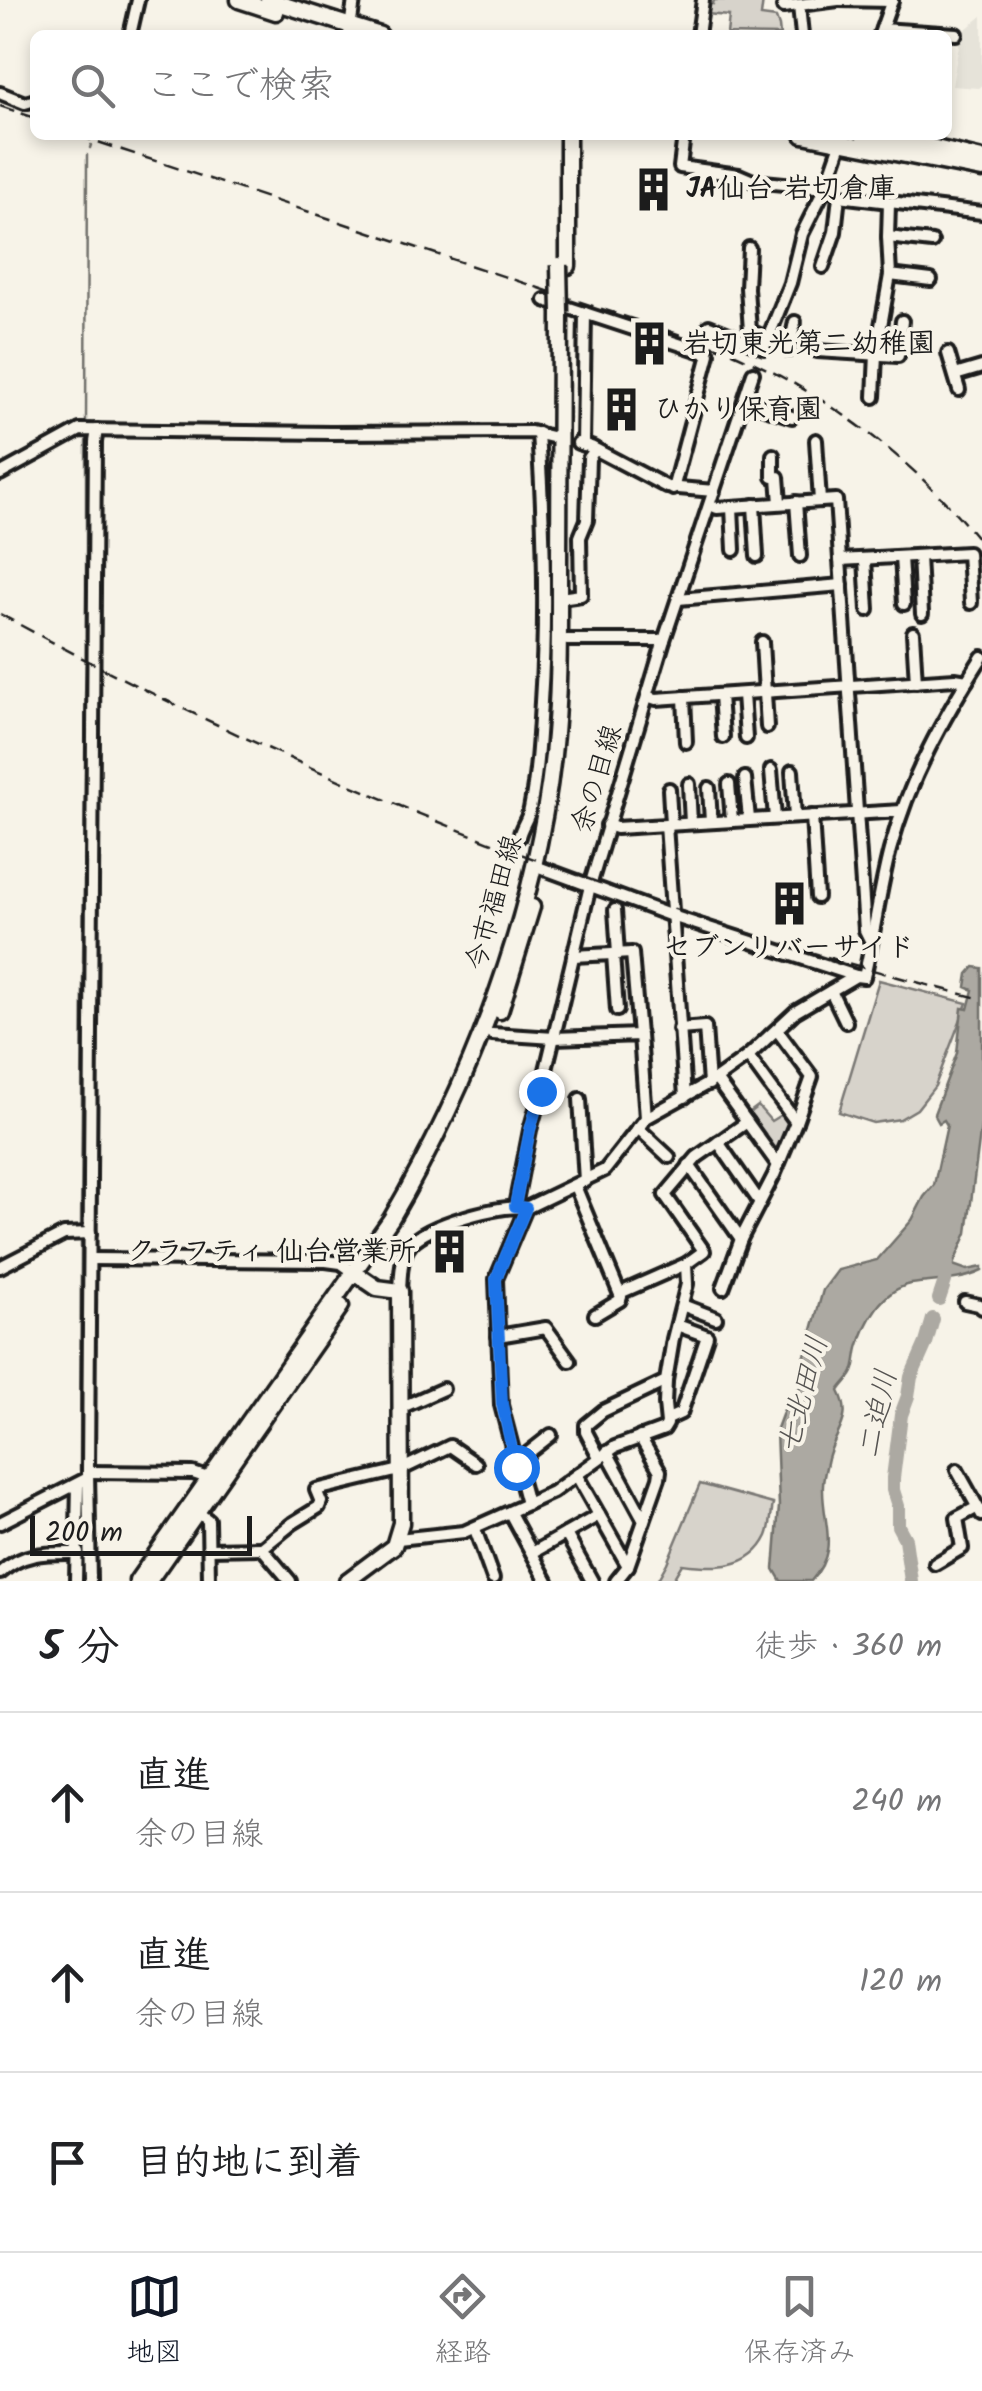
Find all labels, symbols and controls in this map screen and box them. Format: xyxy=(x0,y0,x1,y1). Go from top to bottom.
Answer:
search box xyxy=(30,30,952,140)
text: ここで検索 xyxy=(145,57,335,117)
icon: search xyxy=(65,58,120,113)
building icon: JA仙台 岩切倉庫 xyxy=(629,165,677,213)
place label: JA仙台 岩切倉庫 xyxy=(686,167,896,212)
building icon: 岩切東光第二幼稚園 xyxy=(626,320,674,368)
place label: 岩切東光第二幼稚園 xyxy=(683,322,935,367)
building icon: ひかり保育園 xyxy=(597,386,645,434)
place label: ひかり保育園 xyxy=(654,388,822,433)
street label: 余の目線 xyxy=(560,719,636,839)
street label: 今市福田線 xyxy=(454,830,536,976)
building icon: セブンリバーサイド xyxy=(765,879,813,927)
place label: セブンリバーサイド xyxy=(663,926,915,971)
route end xyxy=(519,1069,565,1115)
building icon: クラフティ 仙台営業所 xyxy=(425,1228,473,1276)
place label: クラフティ 仙台営業所 xyxy=(127,1230,416,1275)
water label: 七北田川 xyxy=(765,1331,843,1459)
water label: 二迫川 xyxy=(846,1365,912,1463)
route start xyxy=(494,1445,540,1491)
scale bar xyxy=(30,1511,252,1556)
text: 200 m xyxy=(45,1511,123,1556)
text: 5 分 xyxy=(40,1615,119,1682)
text: 徒歩 · 360 m xyxy=(754,1622,942,1673)
text: 直進 xyxy=(135,1747,211,1807)
icon: ahead xyxy=(40,1775,95,1830)
text: 240 m xyxy=(851,1777,942,1828)
text: 余の目線 xyxy=(135,1810,263,1861)
text: 直進 xyxy=(135,1927,211,1987)
icon: ahead xyxy=(40,1955,95,2010)
text: 120 m xyxy=(859,1957,942,2008)
text: 余の目線 xyxy=(135,1990,263,2041)
text: 目的地に到着 xyxy=(135,2134,363,2194)
icon: arrive xyxy=(40,2135,95,2190)
tab: 地図 xyxy=(126,2269,182,2376)
tab: 経路 xyxy=(435,2269,491,2376)
tab: 保存済み xyxy=(744,2269,856,2376)

